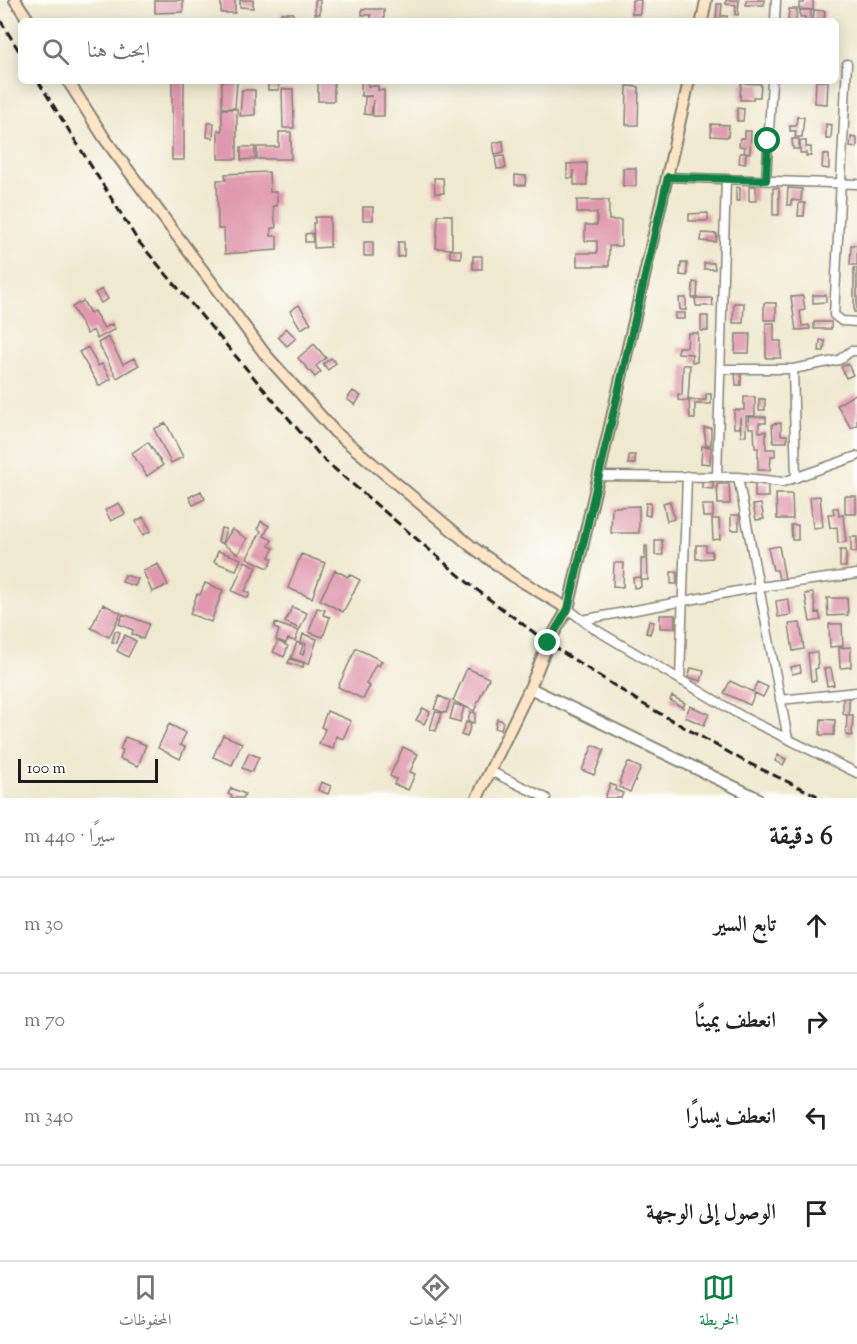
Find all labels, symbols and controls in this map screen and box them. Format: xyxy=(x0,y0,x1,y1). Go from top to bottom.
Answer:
search box xyxy=(18,18,839,84)
icon: search xyxy=(39,35,72,68)
text: ابحث هنا xyxy=(87,36,150,68)
route start xyxy=(754,127,780,153)
route end xyxy=(534,629,560,655)
scale bar xyxy=(18,756,158,784)
text: 100 m xyxy=(27,758,66,781)
text: 6 دقيقة xyxy=(769,819,833,856)
text: سيرًا · 440 m xyxy=(24,823,116,852)
icon: ahead xyxy=(800,909,833,942)
text: تابع السير xyxy=(714,910,776,942)
text: 30 m xyxy=(24,911,63,940)
icon: right xyxy=(800,1005,833,1038)
text: انعطف يمينًا xyxy=(695,1006,776,1038)
text: 70 m xyxy=(24,1007,65,1036)
icon: left xyxy=(800,1101,833,1134)
text: انعطف يسارًا xyxy=(686,1102,776,1134)
text: 340 m xyxy=(24,1103,73,1132)
icon: arrive xyxy=(800,1197,833,1230)
text: الوصول إلى الوجهة xyxy=(646,1198,776,1230)
tab: المحفوظات xyxy=(119,1271,171,1335)
tab: الاتجاهات xyxy=(409,1271,462,1335)
tab: الخريطة xyxy=(699,1271,738,1335)

